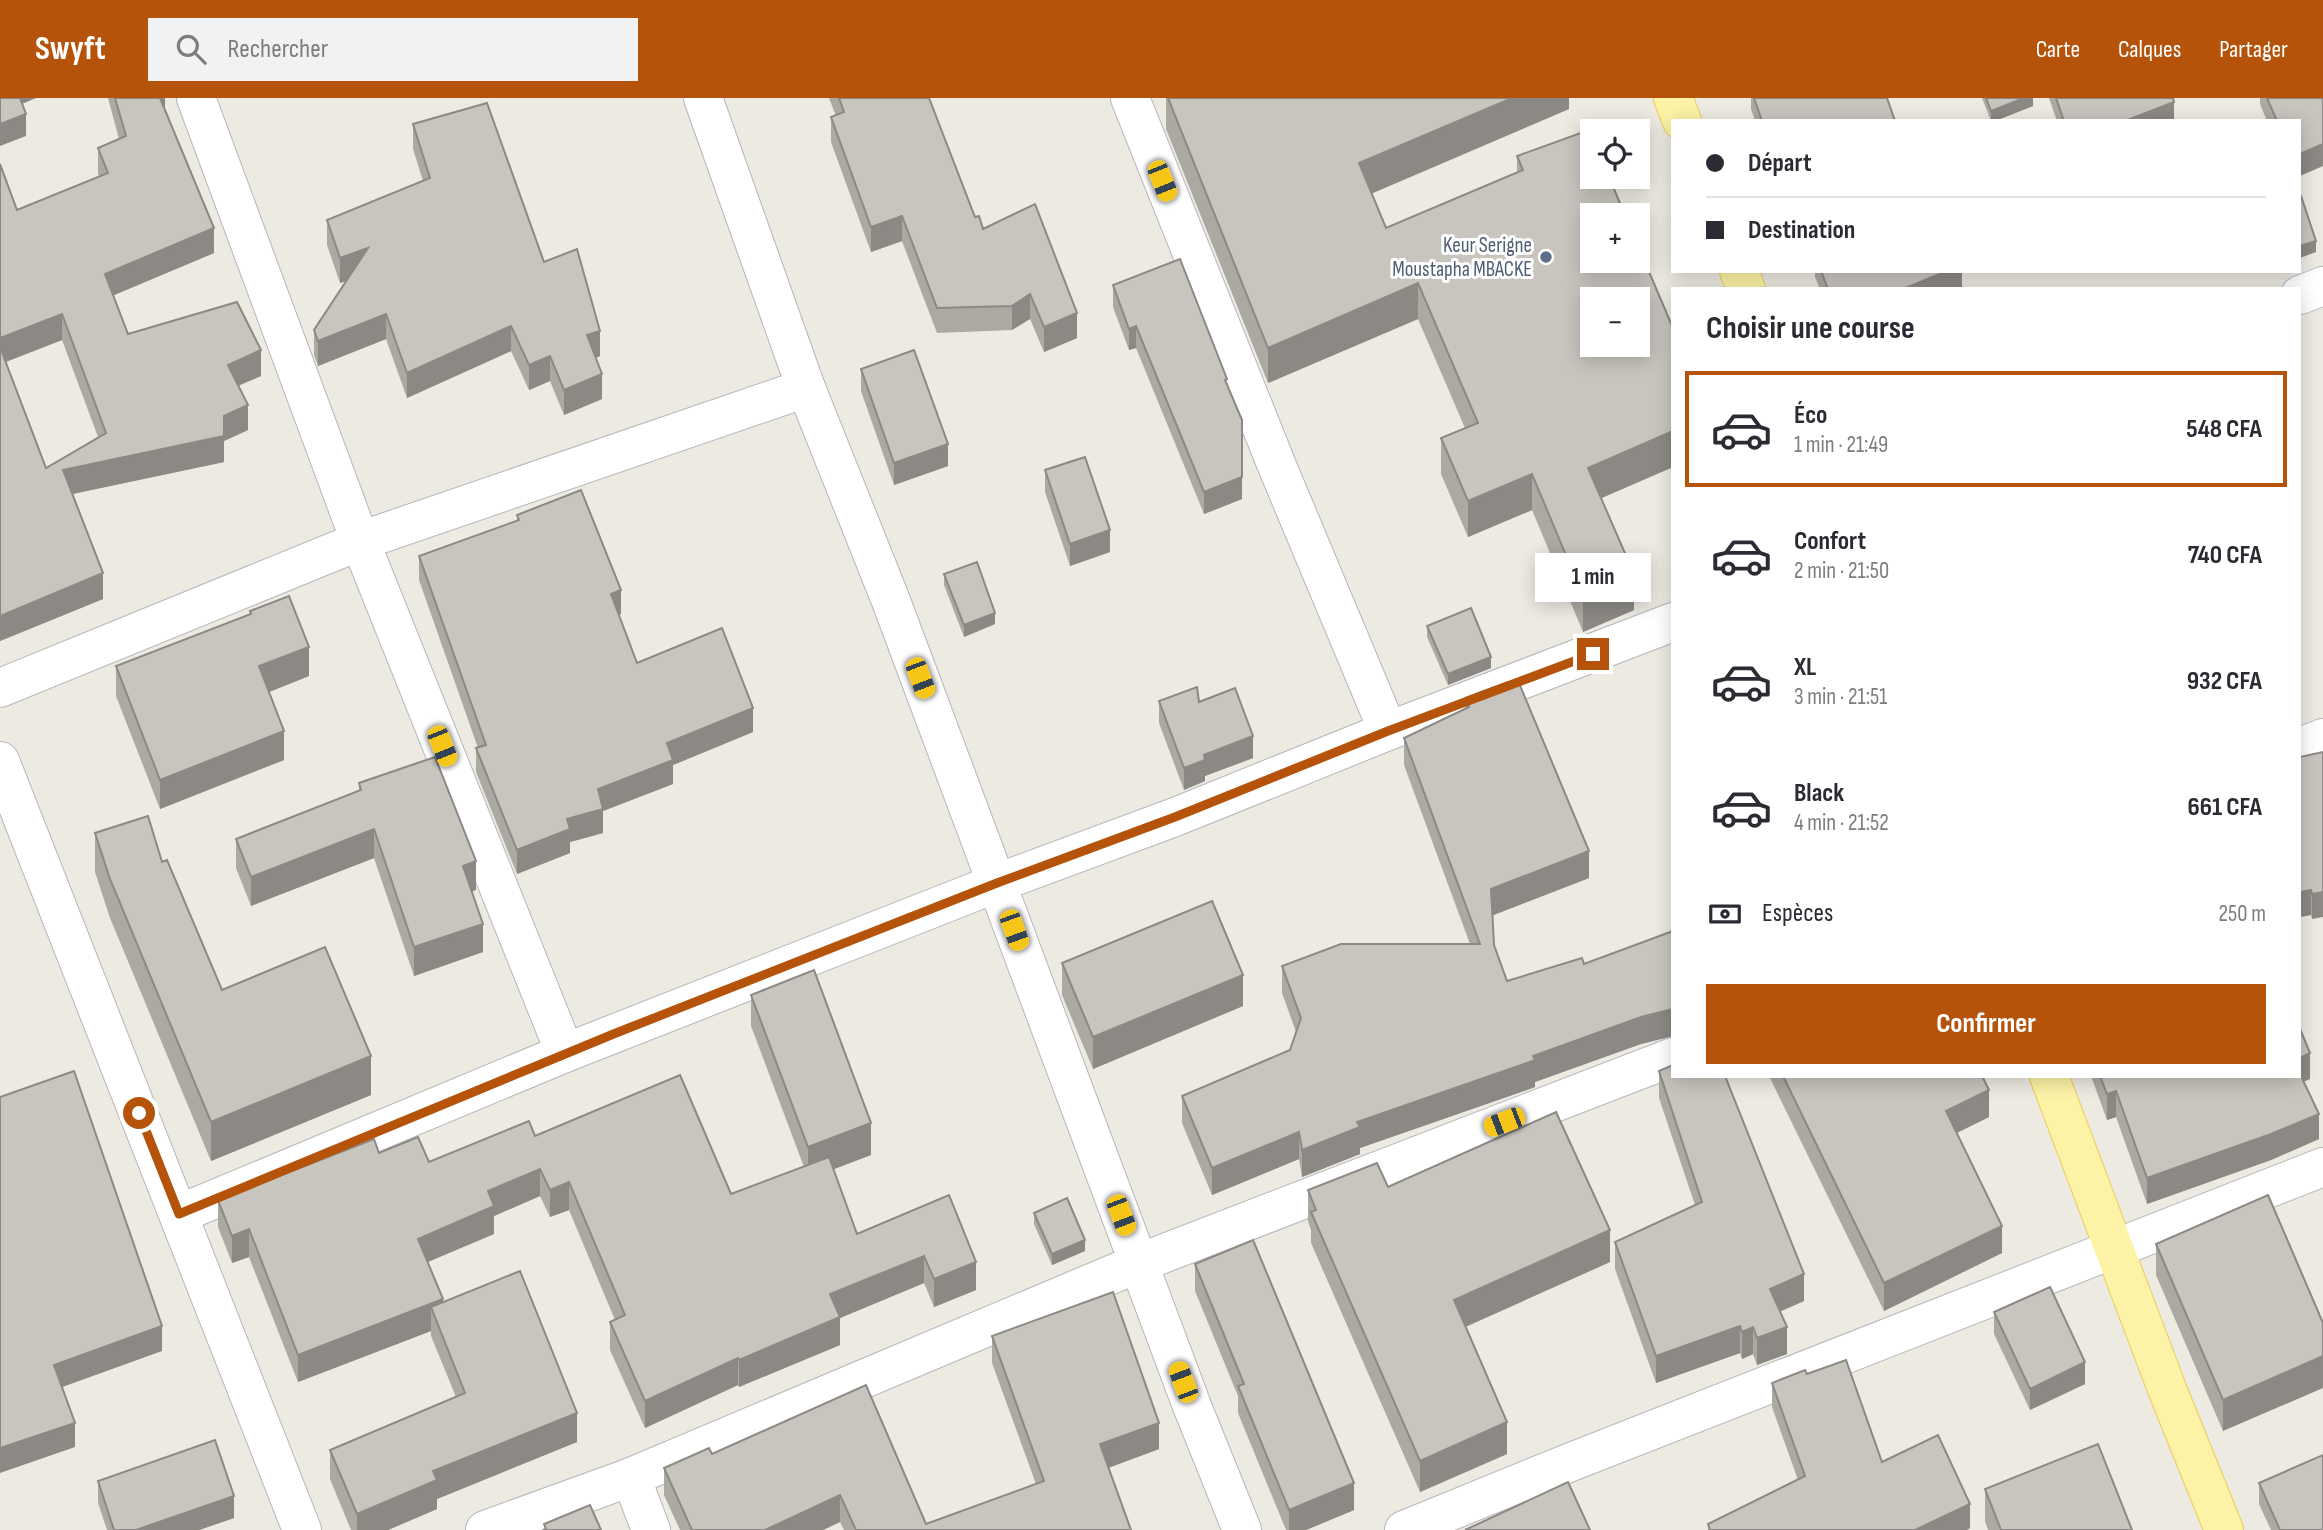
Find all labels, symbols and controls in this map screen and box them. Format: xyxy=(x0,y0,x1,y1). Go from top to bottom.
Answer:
search box xyxy=(148,18,638,81)
text: Swyft xyxy=(35,29,106,69)
icon: search xyxy=(172,30,210,68)
text: Rechercher xyxy=(228,34,328,65)
text: Carte xyxy=(2036,35,2080,64)
text: Calques xyxy=(2118,35,2181,64)
text: Partager xyxy=(2219,35,2288,64)
map controls xyxy=(1580,119,1650,357)
button: locate xyxy=(1580,119,1650,189)
text: Départ xyxy=(1748,148,1811,179)
car xyxy=(1145,158,1180,204)
button: + xyxy=(1580,203,1650,273)
text: Destination xyxy=(1748,215,1855,246)
place label: Keur Serigne Moustapha MBACKE xyxy=(1392,233,1532,282)
marker: Keur Serigne Moustapha MBACKE xyxy=(1538,249,1554,265)
button: − xyxy=(1580,287,1650,357)
text: Choisir une course xyxy=(1706,309,1915,348)
icon: car xyxy=(1710,398,1773,461)
text: Éco xyxy=(1794,400,1827,431)
text: 548 CFA xyxy=(2186,414,2262,445)
text: 1 min · 21:49 xyxy=(1794,431,1888,459)
icon: car xyxy=(1710,524,1773,587)
text: Confort xyxy=(1794,526,1866,557)
text: 740 CFA xyxy=(2188,540,2262,571)
callout: 1 min xyxy=(1535,552,1651,602)
text: 2 min · 21:50 xyxy=(1794,557,1889,585)
text: 1 min xyxy=(1572,563,1614,591)
route end xyxy=(1577,638,1609,670)
icon: car xyxy=(1710,650,1773,713)
text: XL xyxy=(1794,652,1816,683)
car xyxy=(903,655,938,701)
text: 932 CFA xyxy=(2187,666,2262,697)
text: 3 min · 21:51 xyxy=(1794,683,1887,711)
car xyxy=(425,723,460,769)
icon: car xyxy=(1710,776,1773,839)
text: Black xyxy=(1794,778,1844,809)
text: 661 CFA xyxy=(2187,792,2262,823)
text: 4 min · 21:52 xyxy=(1794,809,1889,837)
icon: cash xyxy=(1706,895,1744,933)
text: Espèces xyxy=(1762,898,1833,929)
text: 250 m xyxy=(2219,900,2266,928)
car xyxy=(997,907,1032,953)
button: Confirmer xyxy=(1706,984,2266,1064)
route start xyxy=(123,1097,155,1129)
car xyxy=(1481,1105,1528,1139)
car xyxy=(1104,1192,1139,1238)
car xyxy=(1166,1359,1201,1405)

